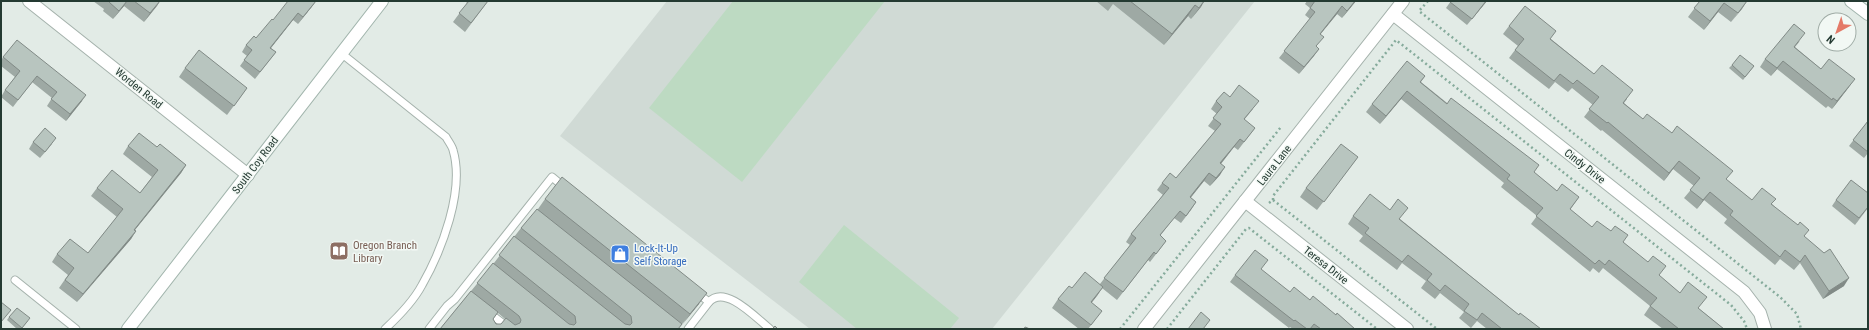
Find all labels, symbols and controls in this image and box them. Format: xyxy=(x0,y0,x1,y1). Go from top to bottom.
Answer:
north arrow xyxy=(1817,12,1857,52)
text: N xyxy=(1824,32,1838,46)
street label: Worden Road xyxy=(112,65,165,112)
street label: South Coy Road xyxy=(230,134,281,197)
street label: Laura Lane xyxy=(1255,142,1294,188)
street label: Cindy Drive xyxy=(1562,146,1608,186)
place label: Oregon Branch Library xyxy=(353,239,417,265)
library icon: Oregon Branch Library xyxy=(328,240,350,262)
place label: Lock-It-Up Self Storage xyxy=(634,242,687,268)
shop icon: Lock-It-Up Self Storage xyxy=(609,243,631,265)
street label: Teresa Drive xyxy=(1301,244,1351,287)

